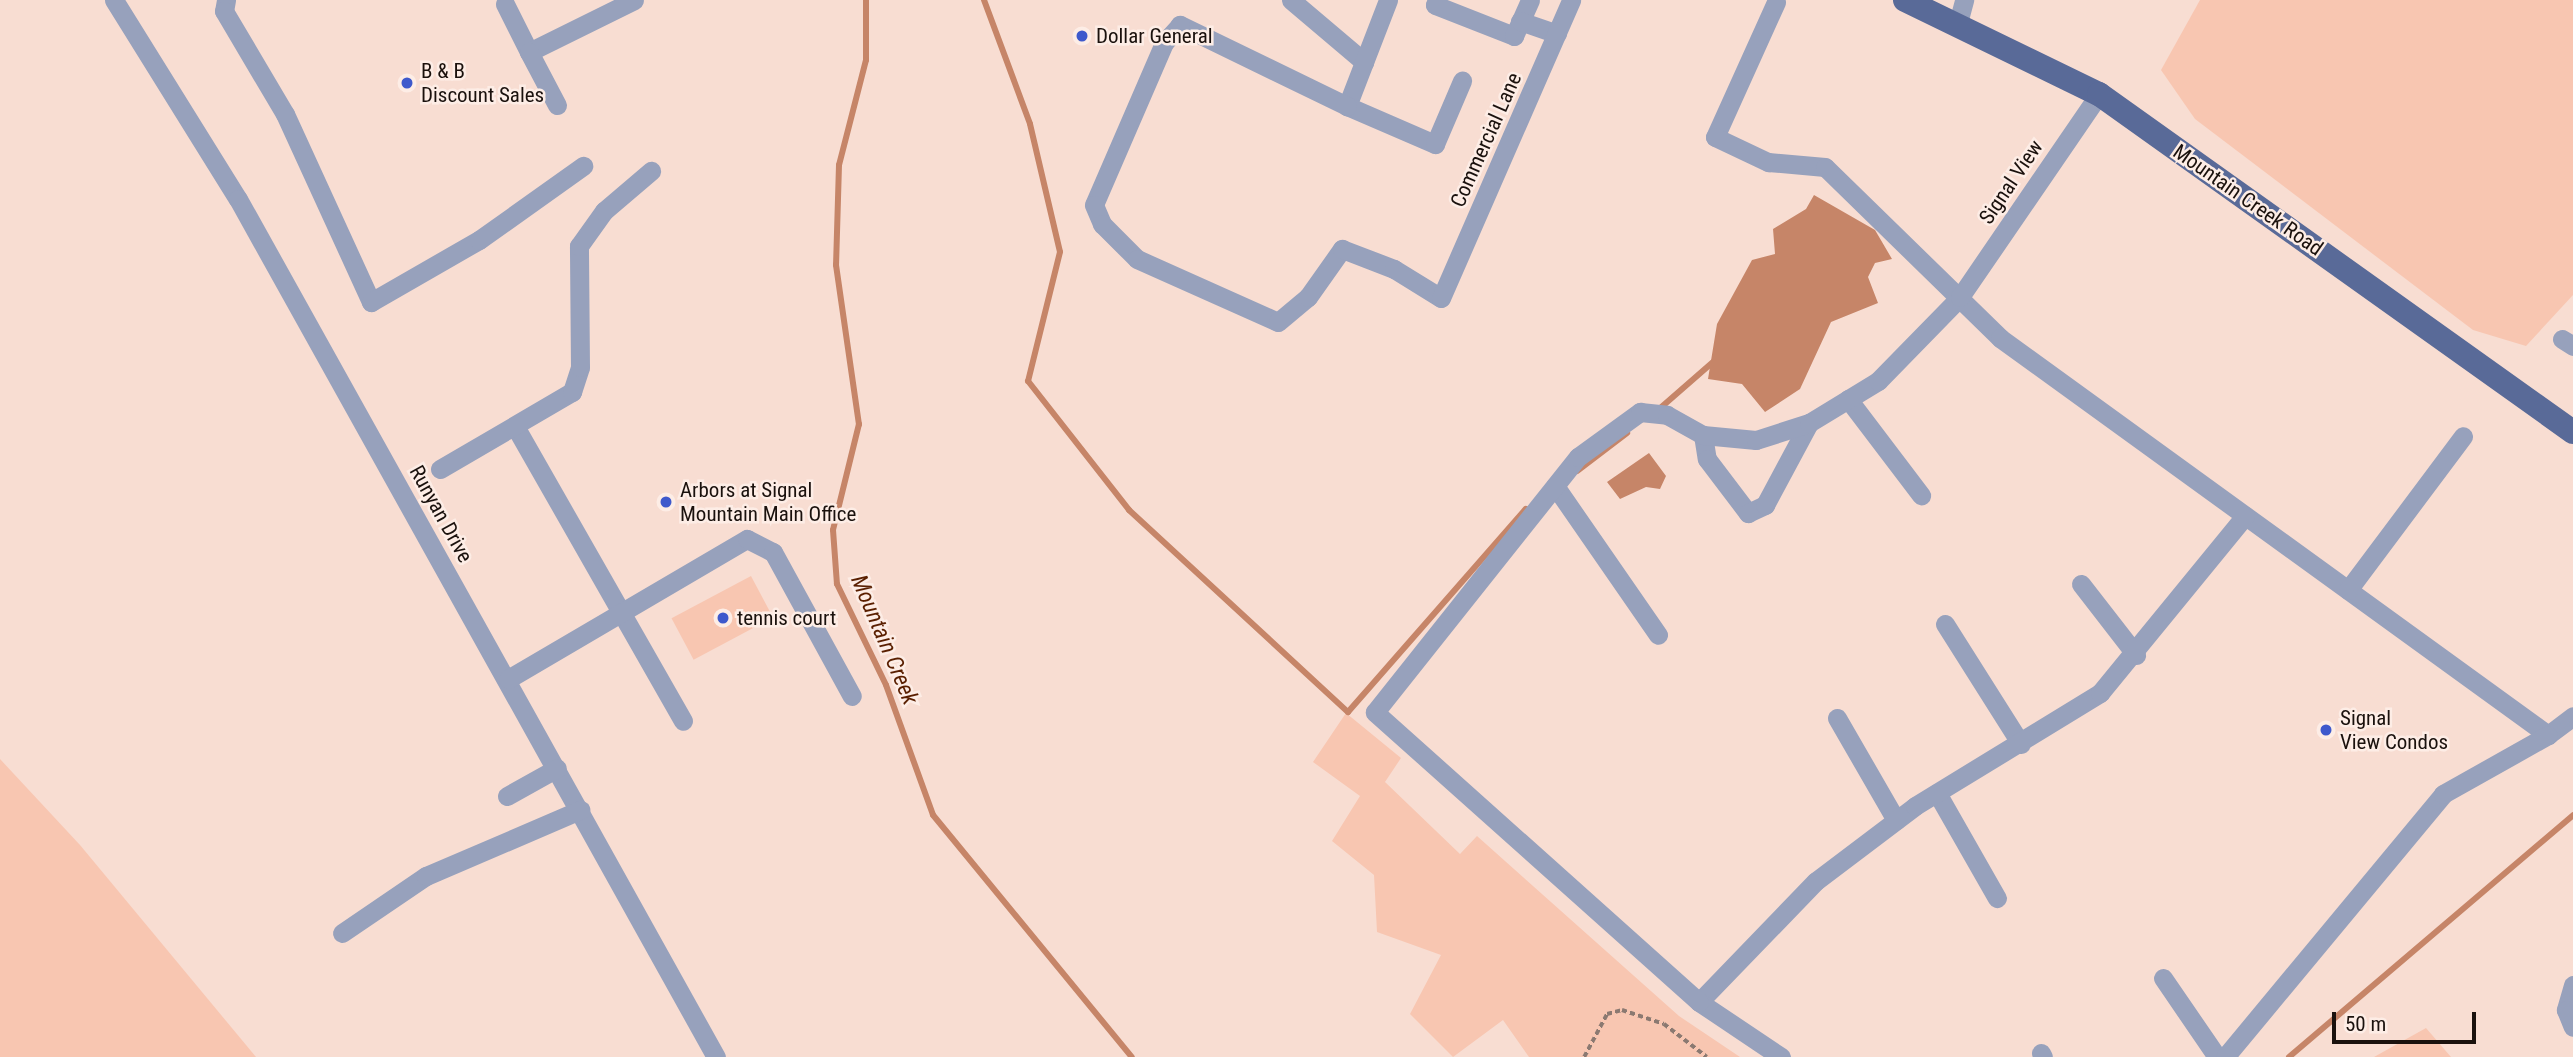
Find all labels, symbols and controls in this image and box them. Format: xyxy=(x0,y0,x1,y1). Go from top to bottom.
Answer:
place label: Dollar General xyxy=(1096,23,1213,49)
marker: Dollar General xyxy=(1074,28,1090,44)
place label: B & B Discount Sales xyxy=(421,58,544,108)
street label: Commercial Lane xyxy=(1445,69,1527,211)
marker: B & B Discount Sales xyxy=(399,75,415,91)
street label: Signal View xyxy=(1974,135,2048,229)
street label: Mountain Creek Road xyxy=(2168,139,2328,261)
street label: Runyan Drive xyxy=(404,461,478,567)
place label: Arbors at Signal Mountain Main Office xyxy=(680,477,856,527)
marker: Arbors at Signal Mountain Main Office xyxy=(658,494,674,510)
water label: Mountain Creek xyxy=(844,571,924,709)
place label: tennis court xyxy=(737,605,836,631)
marker: tennis court xyxy=(715,610,731,626)
place label: Signal View Condos xyxy=(2340,705,2448,755)
marker: Signal View Condos xyxy=(2318,722,2334,738)
scale bar xyxy=(2335,998,2478,1042)
text: 50 m xyxy=(2345,1012,2386,1036)

